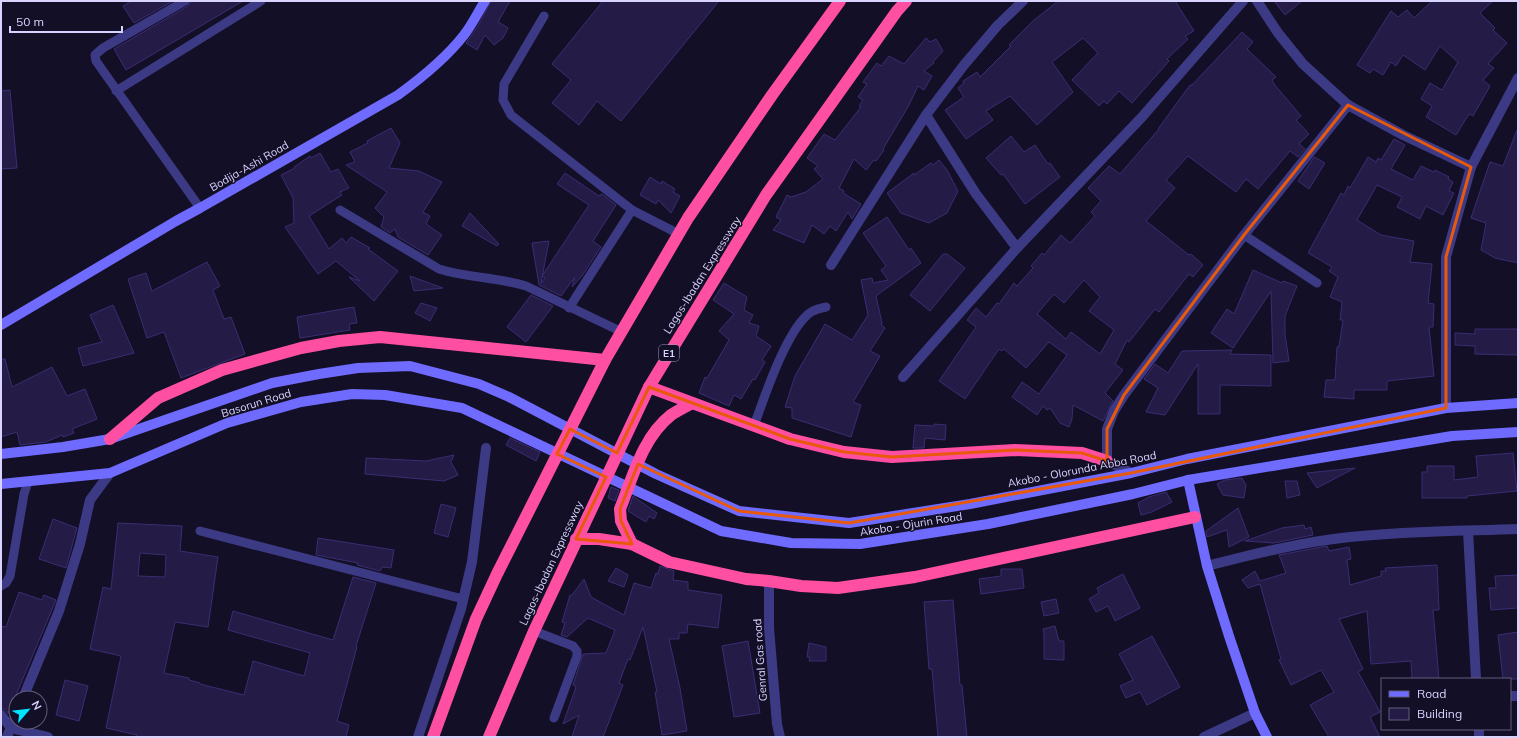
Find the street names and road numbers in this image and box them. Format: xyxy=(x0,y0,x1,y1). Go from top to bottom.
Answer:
street label: Bodija-Ashi Road xyxy=(207,138,291,194)
street label: Lagos-Ibadan Expressway xyxy=(660,214,744,336)
road number: E1 xyxy=(659,345,679,361)
street label: Basorun Road xyxy=(219,386,293,420)
street label: Akobo - Olorunda Abba Road xyxy=(1006,448,1158,490)
street label: Lagos-Ibadan Expressway xyxy=(516,498,586,627)
street label: Akobo - Ojurin Road xyxy=(859,509,963,539)
street label: Genral Gas road xyxy=(750,618,770,702)

